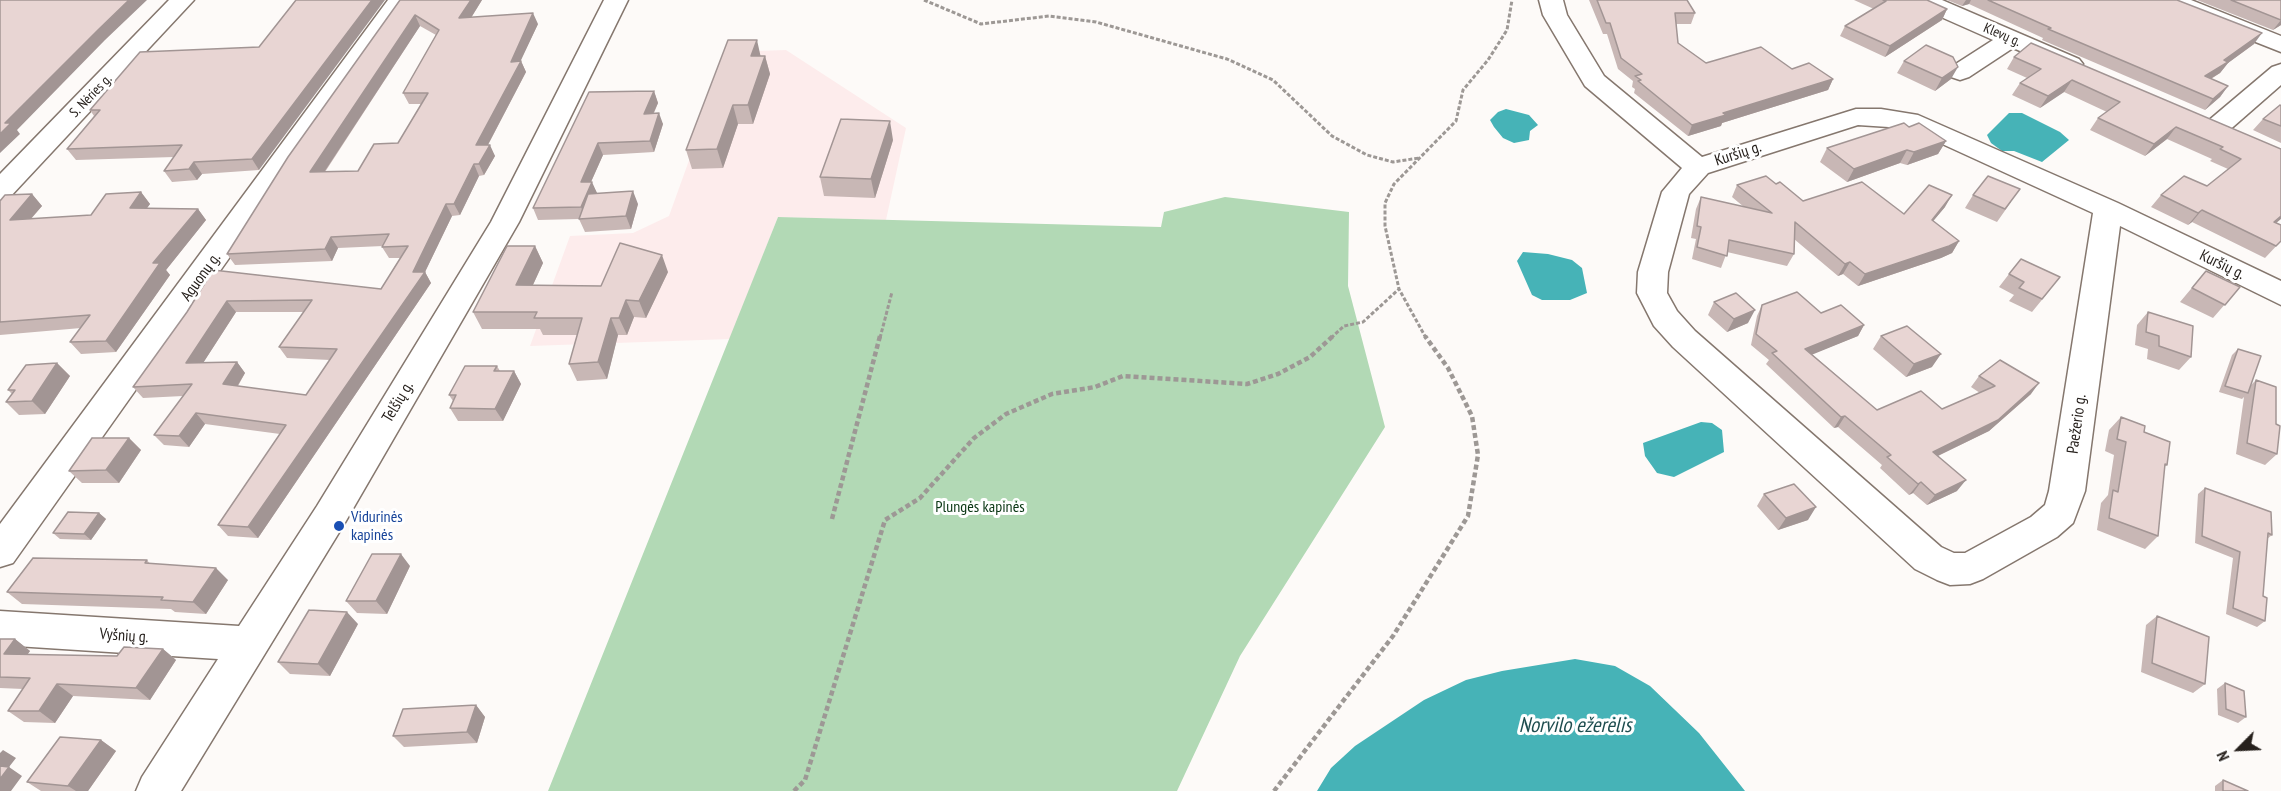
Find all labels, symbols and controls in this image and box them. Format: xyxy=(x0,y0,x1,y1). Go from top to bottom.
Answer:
street label: Klevų g. xyxy=(1981,20,2023,50)
street label: S. Nėries g. xyxy=(66,71,116,121)
street label: Kuršių g. xyxy=(1712,137,1764,171)
street label: Kuršių g. xyxy=(2196,246,2248,284)
street label: Aguonų g. xyxy=(177,249,225,305)
street label: Telšių g. xyxy=(378,378,418,426)
street label: Paežerio g. xyxy=(2063,393,2091,455)
park label: Plungės kapinės xyxy=(935,497,1025,517)
place label: Vidurinės kapinės xyxy=(351,507,403,545)
marker: Vidurinės kapinės xyxy=(332,519,346,533)
street label: Vyšnių g. xyxy=(99,625,149,647)
water label: Norvilo ežerėlis xyxy=(1519,713,1631,739)
north arrow xyxy=(2209,719,2269,779)
text: N xyxy=(2212,748,2233,764)

